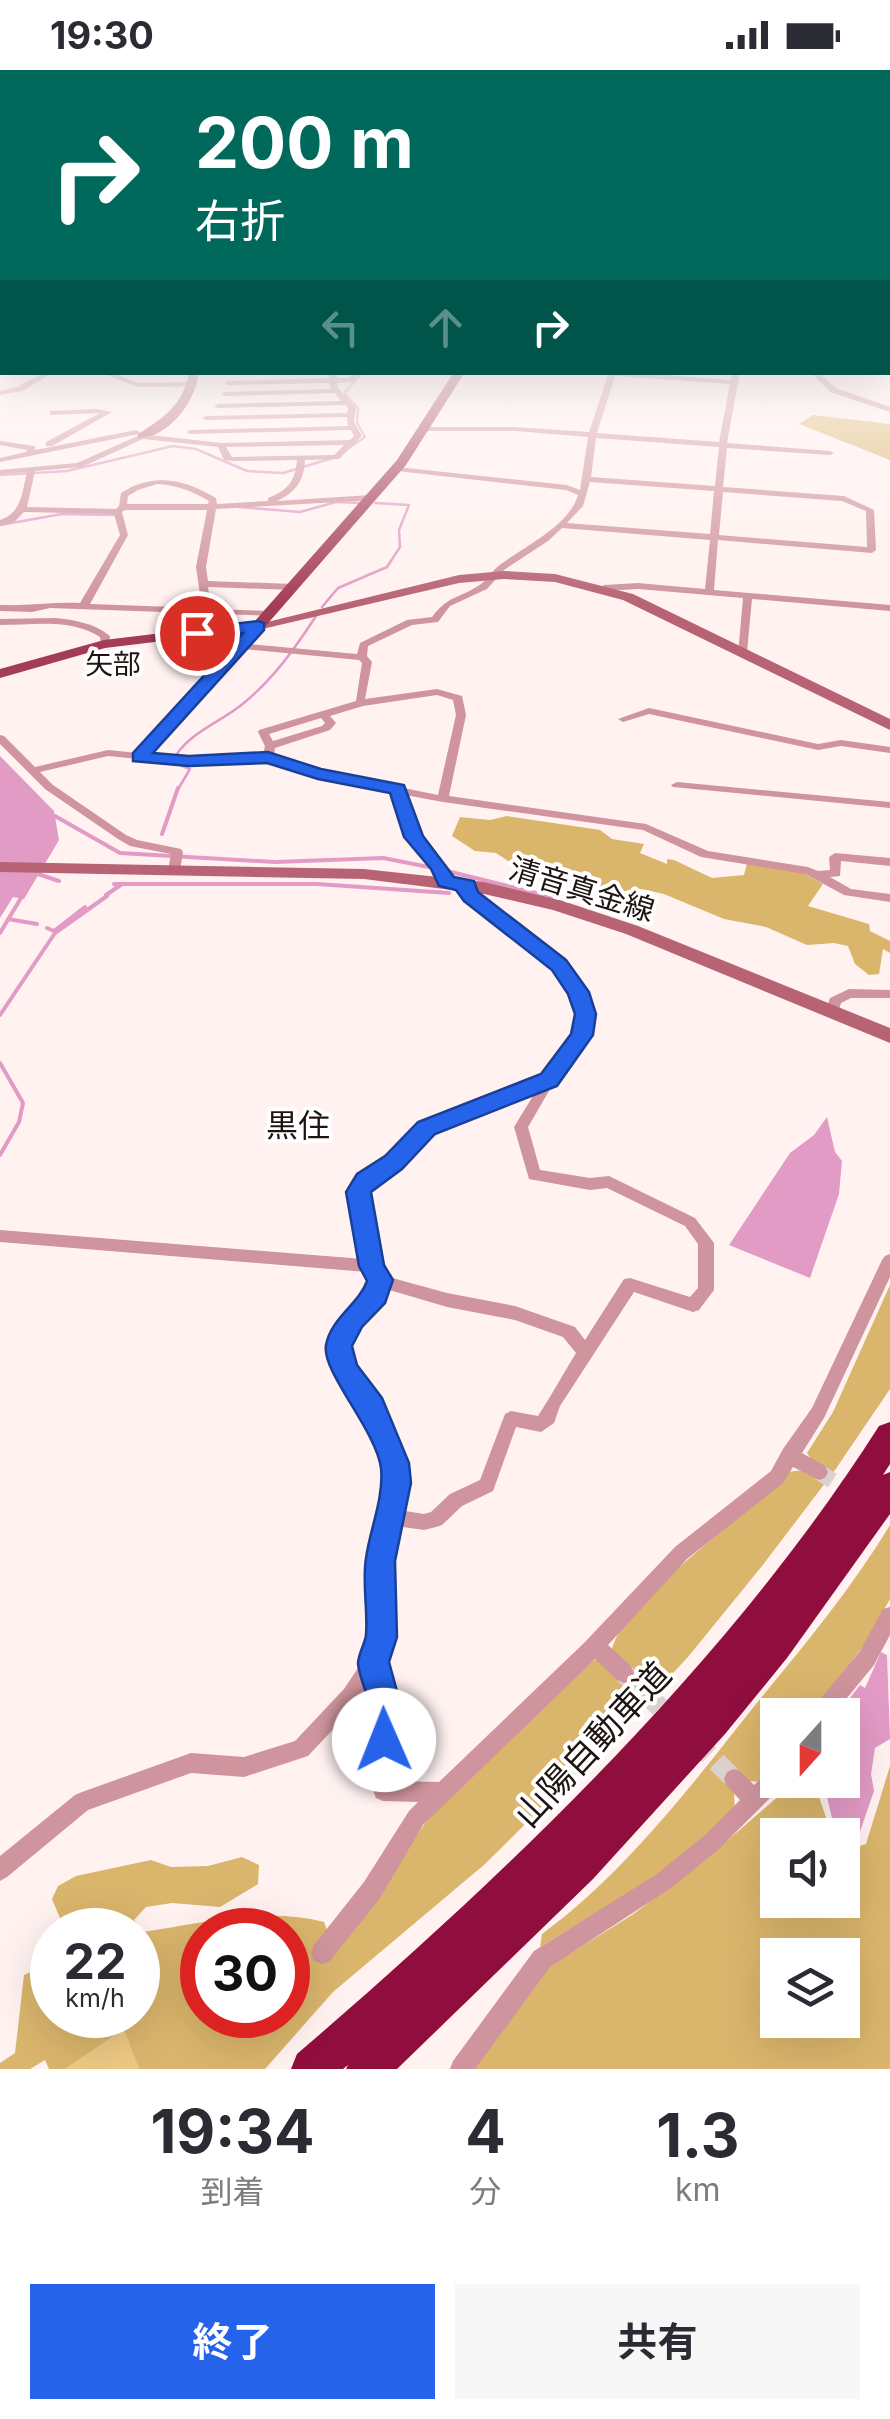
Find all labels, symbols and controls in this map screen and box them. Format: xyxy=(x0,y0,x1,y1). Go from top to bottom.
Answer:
text: 19:30 xyxy=(50,12,154,58)
text: 200 m xyxy=(195,100,414,185)
icon: right xyxy=(30,110,160,240)
text: 右折 xyxy=(195,193,285,248)
icon: left xyxy=(313,300,368,355)
icon: ahead xyxy=(418,300,473,355)
icon: right xyxy=(523,300,578,355)
pin xyxy=(155,591,240,676)
icon: arrive xyxy=(170,606,225,661)
district label: 矢部 xyxy=(85,647,141,681)
street label: 清音真金線 xyxy=(505,850,659,928)
district label: 黒住 xyxy=(266,1106,330,1145)
street label: 山陽自動車道 xyxy=(505,1653,679,1835)
position arrow xyxy=(332,1688,436,1792)
north arrow xyxy=(760,1698,860,1798)
map controls xyxy=(760,1698,860,2038)
button: sound xyxy=(760,1818,860,1918)
speed limit sign: 30 xyxy=(180,1908,310,2038)
text: 22 xyxy=(64,1931,127,1991)
button: layers xyxy=(760,1938,860,2038)
text: km/h xyxy=(65,1983,125,2013)
text: 19:34 xyxy=(150,2095,315,2167)
text: 4 xyxy=(465,2095,506,2167)
text: 1.3 xyxy=(656,2099,739,2171)
text: km xyxy=(675,2170,721,2209)
text: 到着 xyxy=(201,2172,265,2211)
text: 分 xyxy=(469,2172,501,2211)
button: 終了 xyxy=(30,2284,435,2399)
button: 共有 xyxy=(455,2284,860,2399)

